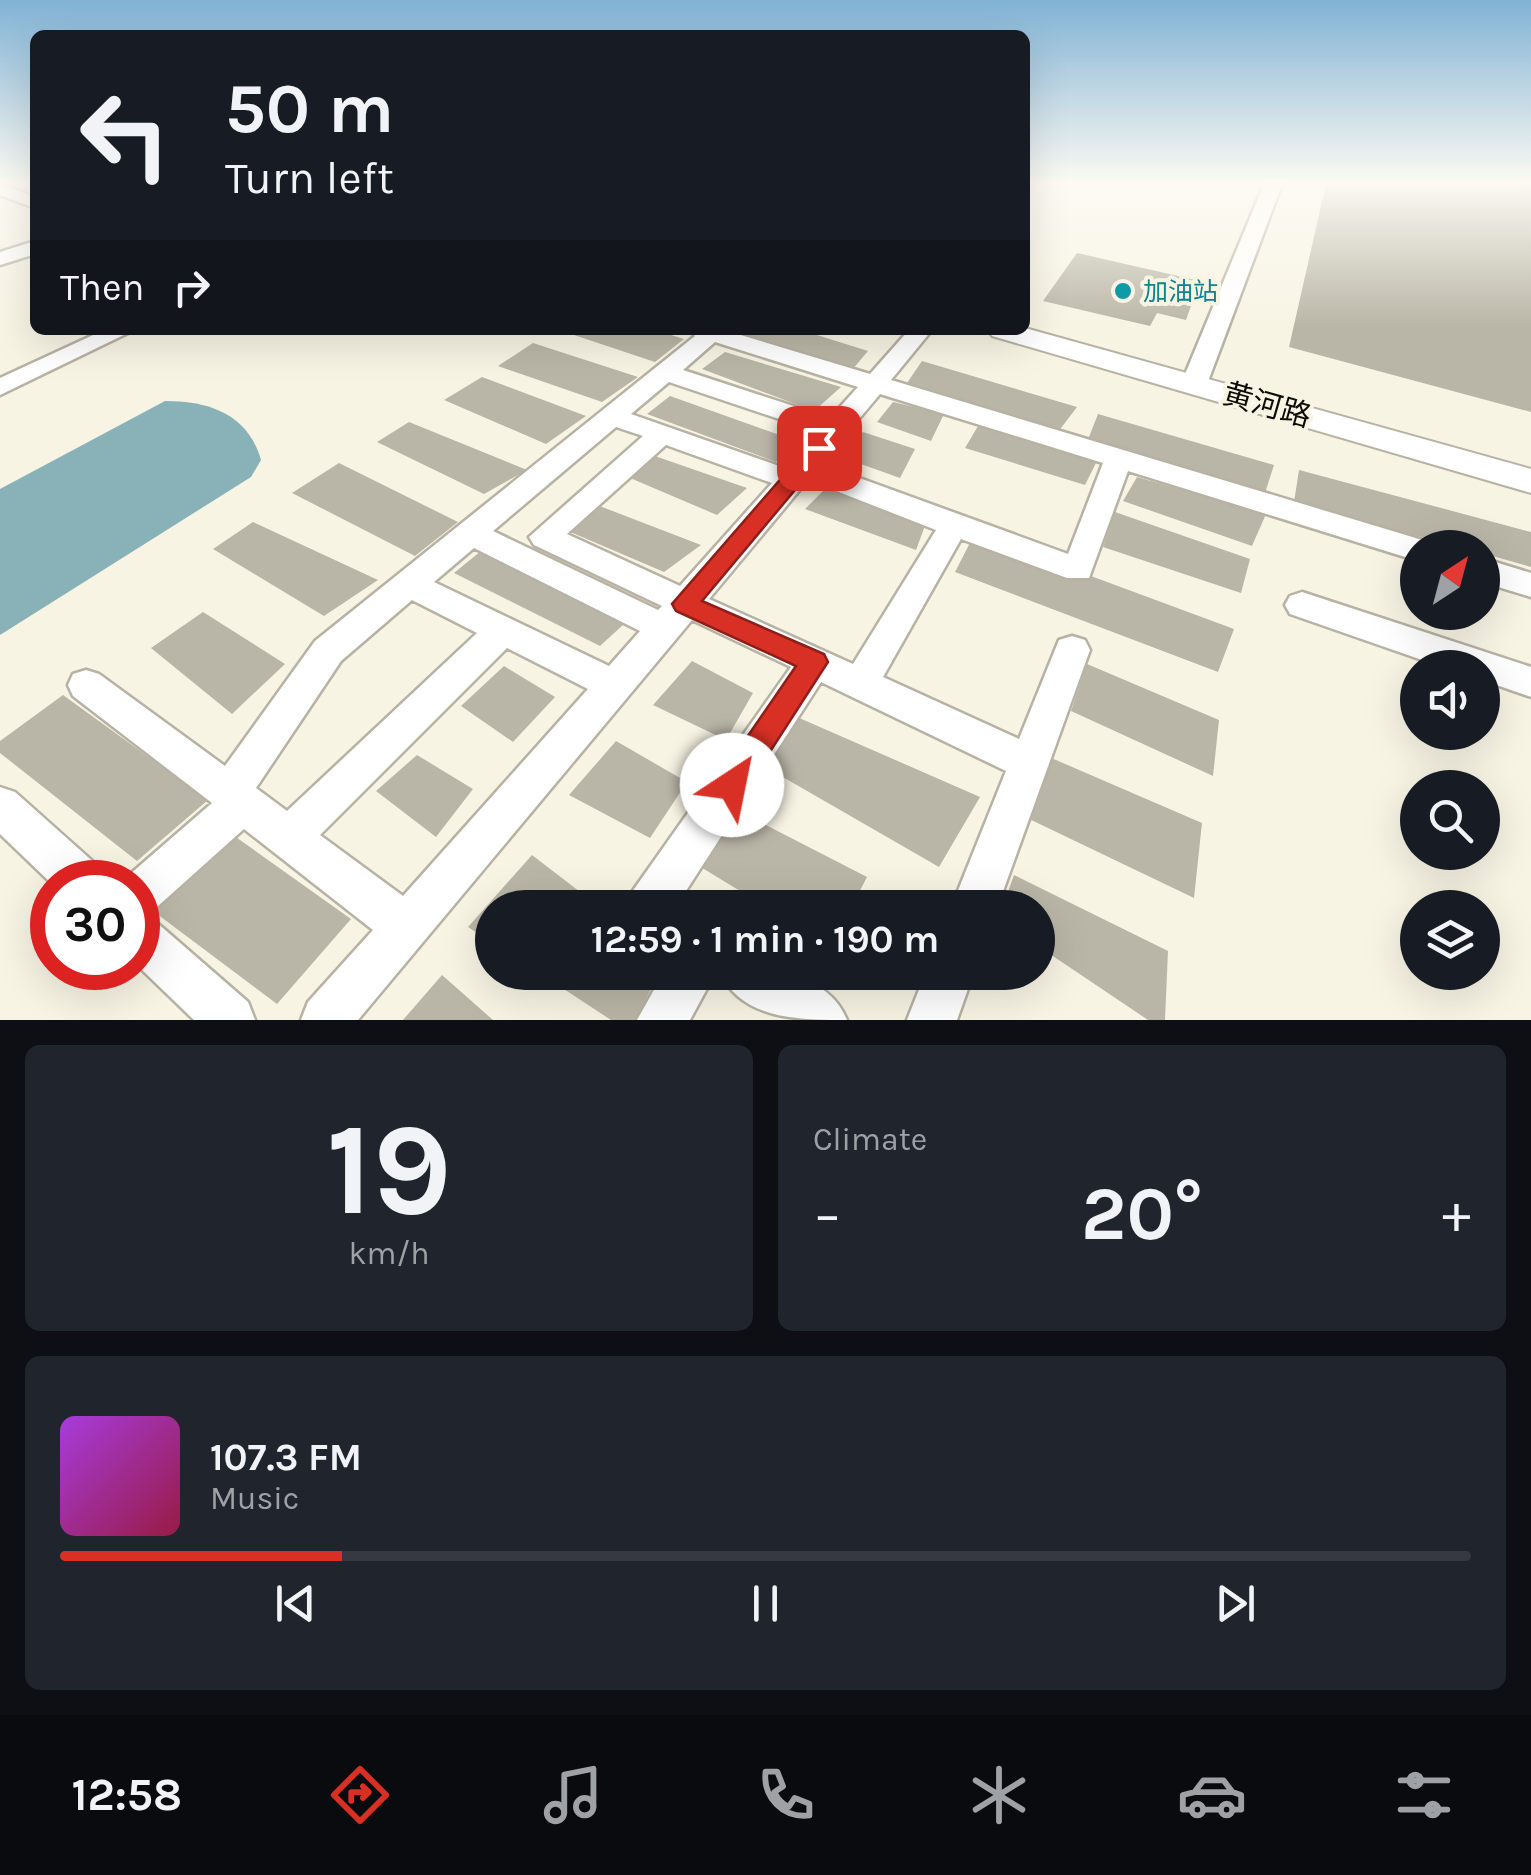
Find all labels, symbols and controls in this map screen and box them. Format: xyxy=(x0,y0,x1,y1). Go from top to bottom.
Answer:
text: 50 m xyxy=(225,68,394,150)
icon: left xyxy=(60,70,190,200)
text: Turn left xyxy=(225,152,394,204)
icon: right xyxy=(164,260,219,315)
text: Then xyxy=(60,265,144,310)
place label: 加油站 xyxy=(1143,277,1218,306)
marker: 加油站 xyxy=(1112,280,1134,302)
street label: 黄河路 xyxy=(1219,375,1315,435)
pin xyxy=(777,406,862,491)
icon: arrive xyxy=(792,421,847,476)
north arrow xyxy=(1400,530,1500,630)
map controls xyxy=(1400,530,1500,990)
button: sound xyxy=(1400,650,1500,750)
position arrow xyxy=(680,733,784,837)
button: search xyxy=(1400,770,1500,870)
speed limit sign: 30 xyxy=(30,860,160,990)
button: layers xyxy=(1400,890,1500,990)
text: 12:59 · 1 min · 190 m xyxy=(591,917,939,962)
text: 19 xyxy=(326,1094,452,1246)
text: Climate xyxy=(813,1121,927,1158)
text: 20° xyxy=(1081,1170,1203,1258)
text: − xyxy=(813,1182,842,1246)
text: + xyxy=(1442,1182,1471,1246)
text: km/h xyxy=(348,1235,430,1272)
text: 107.3 FM xyxy=(210,1435,362,1480)
text: Music xyxy=(210,1480,299,1517)
icon: previous xyxy=(268,1576,323,1631)
icon: pause xyxy=(738,1576,793,1631)
icon: next xyxy=(1208,1576,1263,1631)
icon: directions xyxy=(325,1760,395,1830)
icon: music xyxy=(538,1760,608,1830)
icon: phone xyxy=(751,1760,821,1830)
icon: climate xyxy=(964,1760,1034,1830)
icon: car xyxy=(1177,1760,1247,1830)
icon: filters xyxy=(1389,1760,1459,1830)
text: 12:58 xyxy=(71,1769,182,1821)

